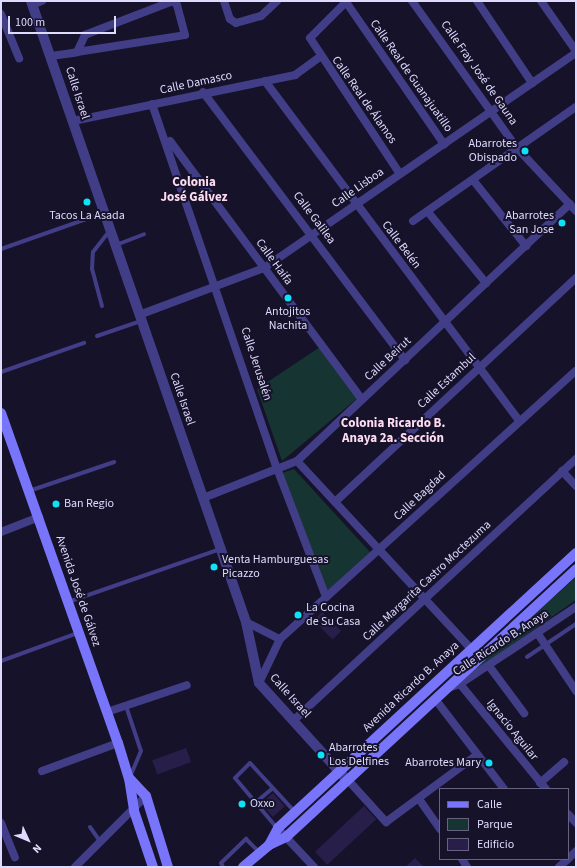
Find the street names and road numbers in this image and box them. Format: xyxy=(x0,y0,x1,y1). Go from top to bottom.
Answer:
street label: Calle Real de Guanajuatillo xyxy=(367,17,455,135)
street label: Calle Fray José de Gauna xyxy=(437,18,521,128)
street label: Calle Real de Álamos xyxy=(328,53,400,147)
street label: Calle Israel xyxy=(62,65,92,121)
street label: Calle Damasco xyxy=(159,68,233,98)
street label: Calle Lisboa xyxy=(329,165,387,211)
street label: Calle Galilea xyxy=(290,189,338,247)
street label: Calle Belén xyxy=(378,218,424,272)
street label: Calle Haifa xyxy=(252,236,296,288)
street label: Calle Jerusalén xyxy=(237,325,275,403)
street label: Calle Beirut xyxy=(362,334,414,384)
street label: Calle Estambul xyxy=(415,350,479,412)
street label: Calle Israel xyxy=(166,371,198,427)
street label: Calle Bagdad xyxy=(391,468,449,524)
street label: Calle Margarita Castro Moctezuma xyxy=(360,518,494,644)
street label: Avenida José de Gálvez xyxy=(52,534,104,648)
street label: Calle Ricardo B. Anaya xyxy=(450,607,552,679)
street label: Avenida Ricardo B. Anaya xyxy=(360,639,462,735)
street label: Calle Israel xyxy=(266,671,314,721)
street label: Ignacio Aguilar xyxy=(483,697,541,763)

